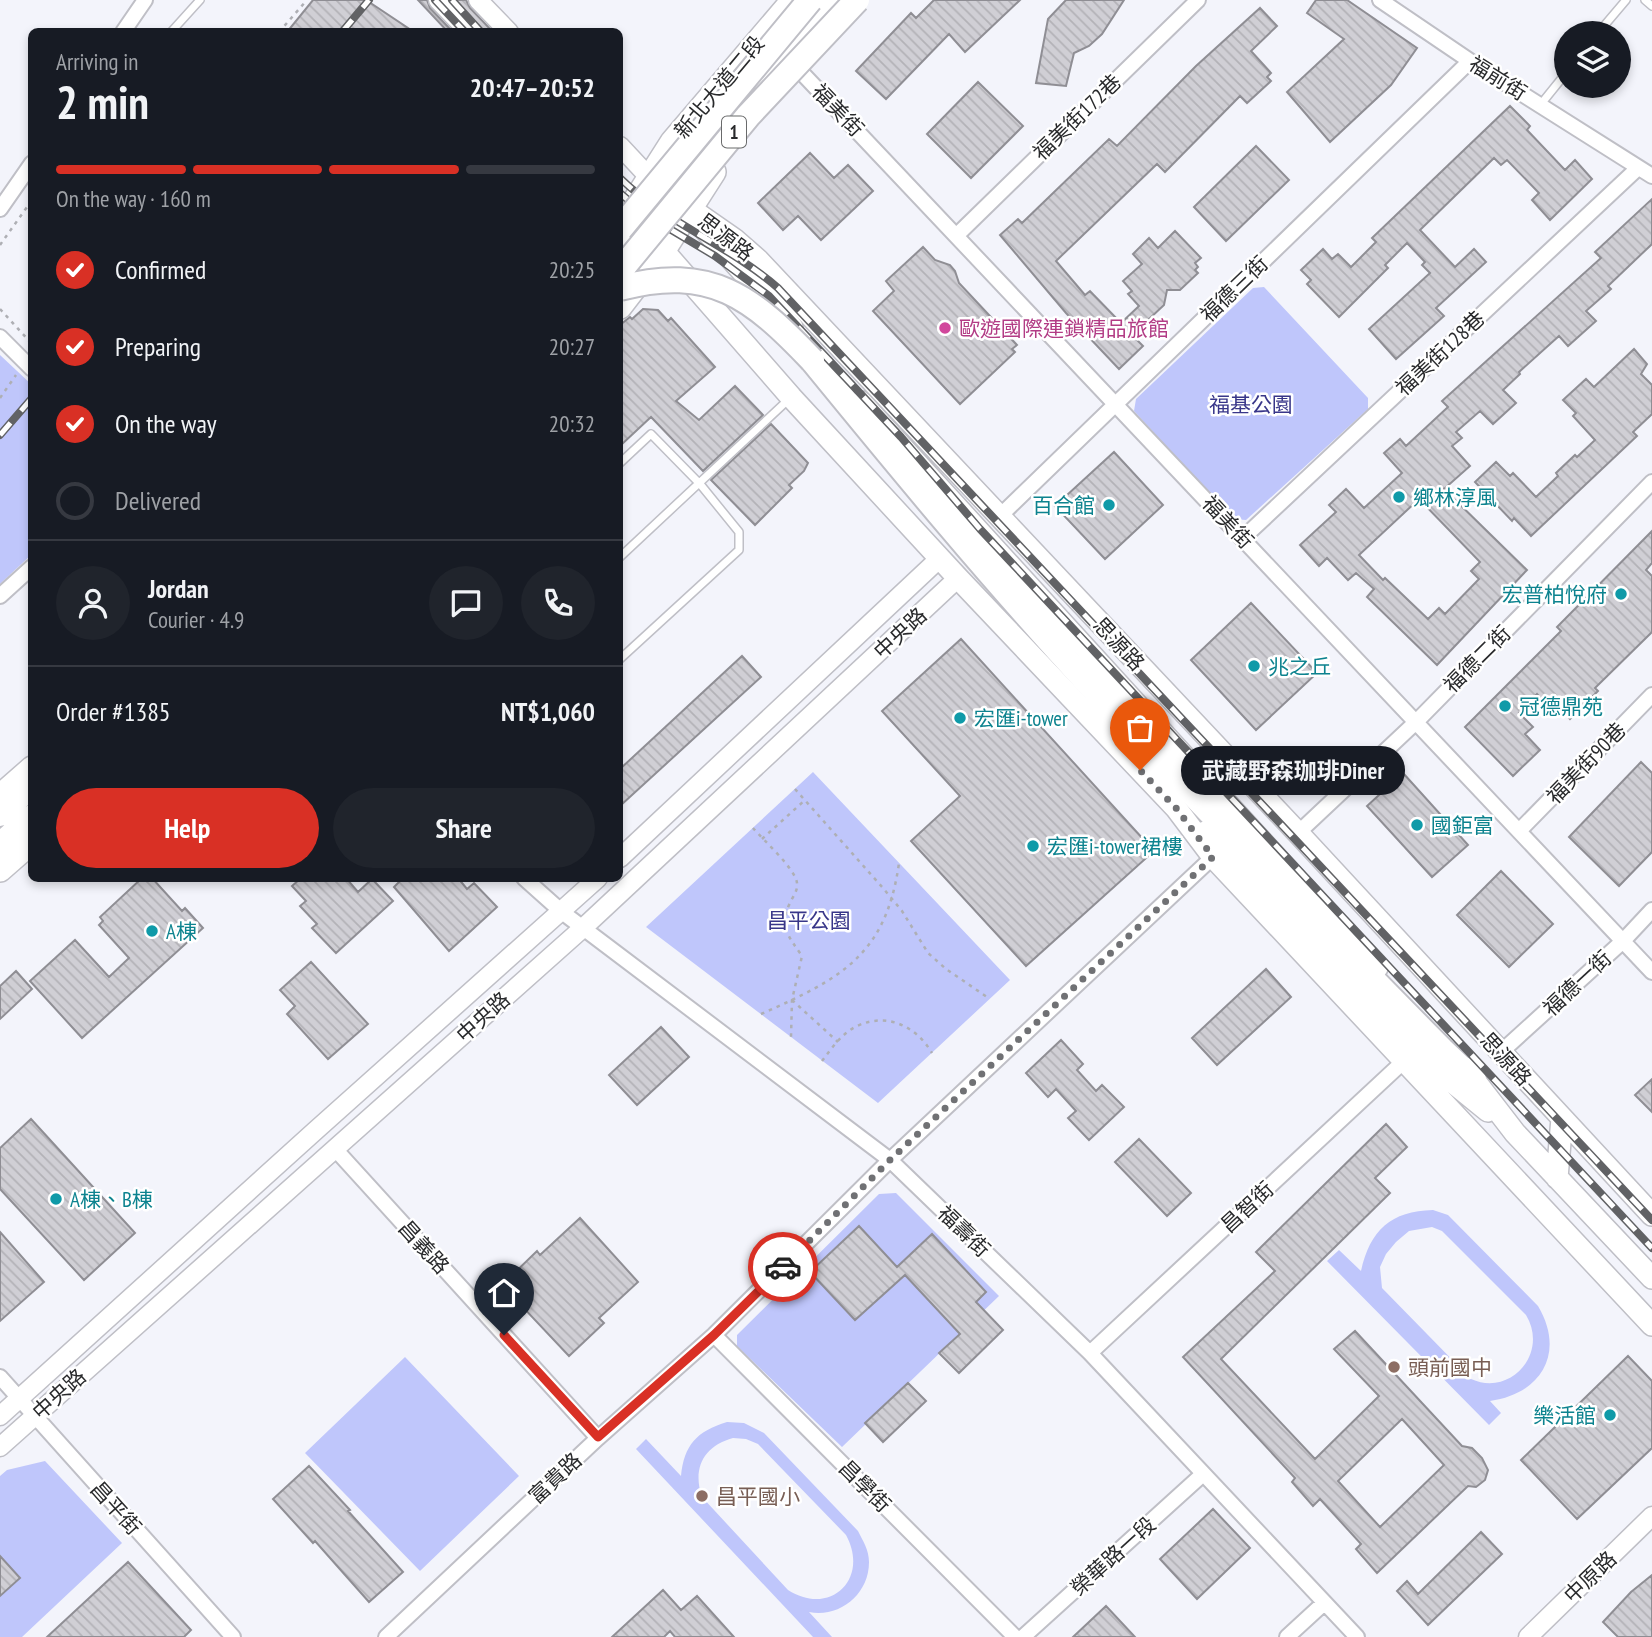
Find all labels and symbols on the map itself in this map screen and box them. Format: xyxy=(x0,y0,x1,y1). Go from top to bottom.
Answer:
street label: 新北大道二段 xyxy=(668,30,770,144)
street label: 福前街 xyxy=(1464,50,1532,106)
street label: 福美街172巷 xyxy=(1027,68,1127,166)
street label: 福美街 xyxy=(806,78,870,142)
road number: 1 xyxy=(722,116,746,148)
street label: 思源路 xyxy=(693,207,759,267)
street label: 福德三街 xyxy=(1194,250,1274,328)
street label: 福美街128巷 xyxy=(1390,305,1490,401)
place label: 歐遊國際連鎖精品旅館 xyxy=(959,315,1169,342)
marker: 歐遊國際連鎖精品旅館 xyxy=(937,320,953,336)
park label: 福基公園 xyxy=(1209,391,1293,418)
place label: 鄉林淳風 xyxy=(1413,484,1497,511)
marker: 鄉林淳風 xyxy=(1391,489,1407,505)
street label: 福美街 xyxy=(1197,490,1259,554)
place label: 百合館 xyxy=(1032,492,1095,519)
marker: 百合館 xyxy=(1101,497,1117,513)
place label: 宏普柏悅府 xyxy=(1502,581,1607,608)
marker: 宏普柏悅府 xyxy=(1613,586,1629,602)
street label: 中央路 xyxy=(868,602,932,664)
street label: 思源路 xyxy=(1088,612,1150,676)
street label: 福德二街 xyxy=(1438,620,1516,698)
place label: 兆之丘 xyxy=(1268,653,1331,680)
marker: 兆之丘 xyxy=(1246,658,1262,674)
place label: 冠德鼎苑 xyxy=(1519,693,1603,720)
pin xyxy=(1110,698,1170,770)
marker: 冠德鼎苑 xyxy=(1497,698,1513,714)
place label: 宏匯i-tower xyxy=(974,705,1068,732)
marker: 宏匯i-tower xyxy=(952,710,968,726)
street label: 福美街90巷 xyxy=(1541,717,1631,809)
callout: 武藏野森珈琲Diner xyxy=(1182,746,1406,794)
place label: 國鉅富 xyxy=(1431,812,1494,839)
marker: 國鉅富 xyxy=(1409,817,1425,833)
place label: 宏匯i-tower裙樓 xyxy=(1047,833,1183,860)
marker: 宏匯i-tower裙樓 xyxy=(1025,838,1041,854)
park label: 昌平公園 xyxy=(767,907,851,934)
place label: A棟 xyxy=(166,918,197,945)
marker: A棟 xyxy=(144,923,160,939)
street label: 福德一街 xyxy=(1537,944,1617,1022)
street label: 中央路 xyxy=(451,986,515,1048)
street label: 思源路 xyxy=(1475,1027,1537,1091)
street label: 昌智街 xyxy=(1215,1176,1279,1238)
place label: A棟、B棟 xyxy=(70,1186,153,1213)
marker: A棟、B棟 xyxy=(48,1191,64,1207)
street label: 福壽街 xyxy=(932,1199,996,1263)
street label: 昌義路 xyxy=(393,1215,455,1279)
courier xyxy=(748,1232,818,1302)
pin xyxy=(474,1263,534,1335)
place label: 頭前國中 xyxy=(1408,1354,1492,1381)
marker: 頭前國中 xyxy=(1386,1359,1402,1375)
street label: 中央路 xyxy=(27,1363,91,1425)
place label: 樂活館 xyxy=(1533,1402,1596,1429)
marker: 樂活館 xyxy=(1602,1407,1618,1423)
street label: 富貴路 xyxy=(523,1447,587,1509)
street label: 昌學街 xyxy=(833,1454,897,1518)
street label: 昌平街 xyxy=(85,1476,147,1540)
place label: 昌平國小 xyxy=(716,1483,800,1510)
marker: 昌平國小 xyxy=(694,1488,710,1504)
street label: 榮華路一段 xyxy=(1065,1511,1161,1601)
street label: 中原路 xyxy=(1558,1545,1622,1609)

